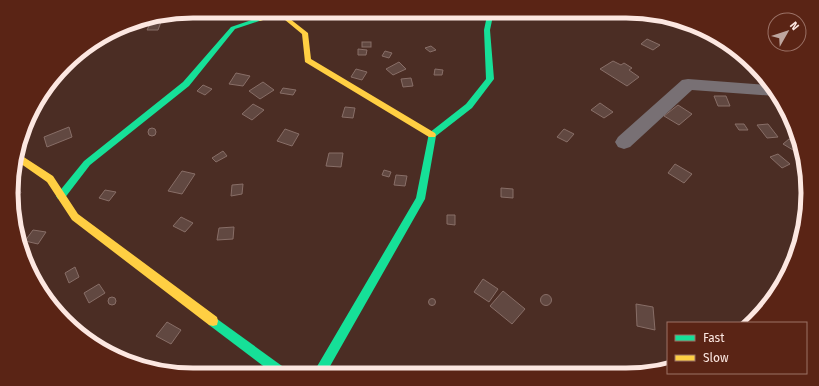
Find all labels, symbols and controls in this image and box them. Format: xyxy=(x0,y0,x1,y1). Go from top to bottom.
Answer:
north arrow xyxy=(767,12,807,52)
text: N xyxy=(787,19,802,33)
legend xyxy=(667,322,807,374)
text: Fast xyxy=(703,331,725,345)
text: Slow xyxy=(703,351,729,365)

